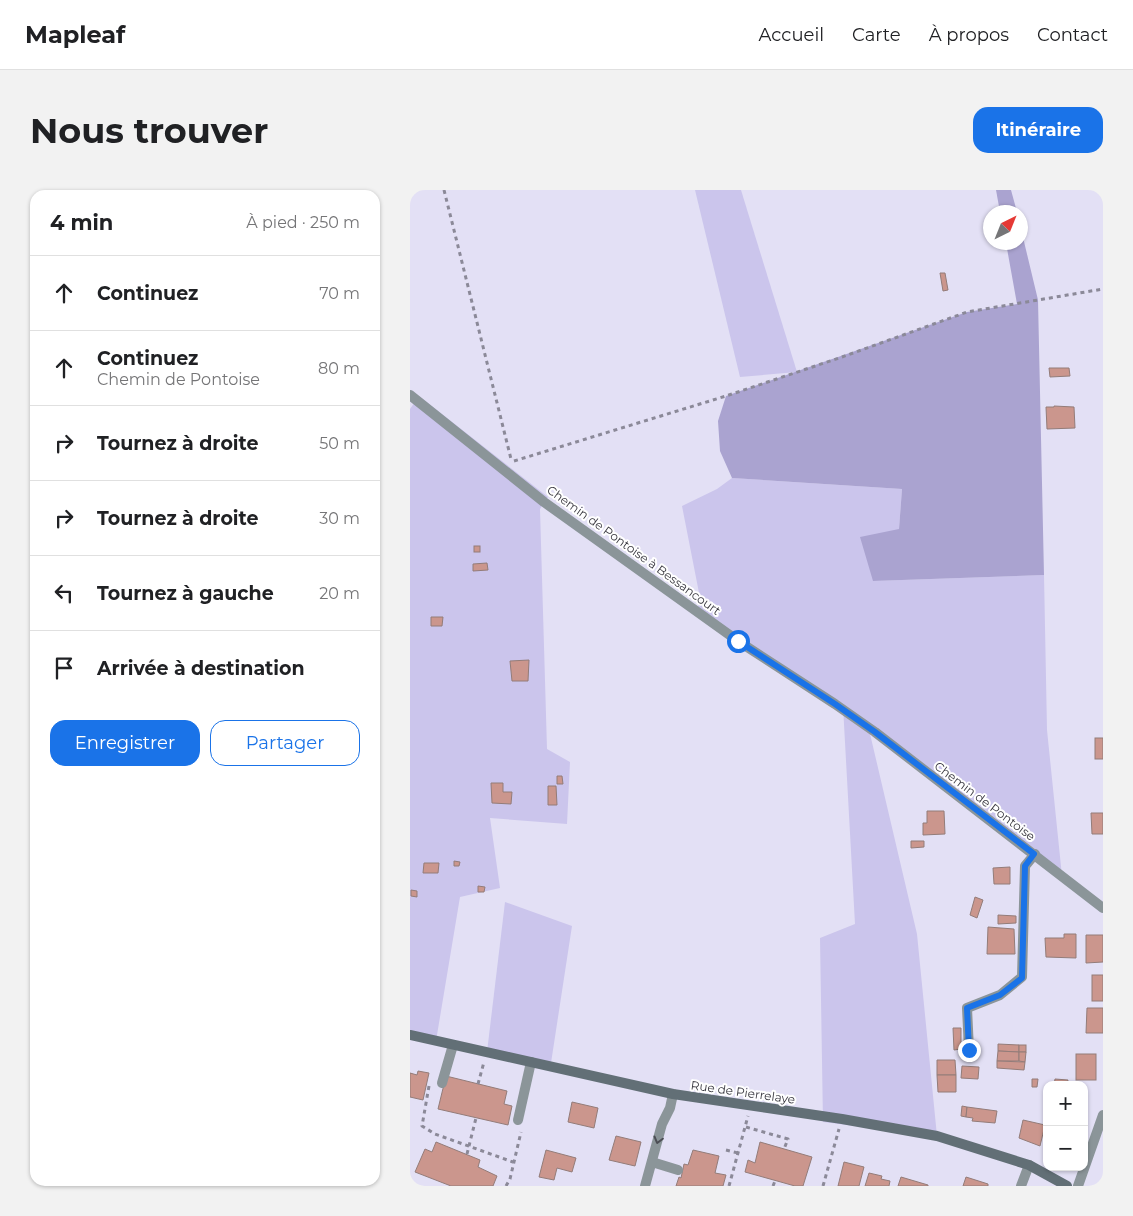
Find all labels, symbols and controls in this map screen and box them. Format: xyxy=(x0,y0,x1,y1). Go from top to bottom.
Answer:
text: Mapleaf xyxy=(25,20,125,49)
text: Accueil xyxy=(759,24,824,46)
text: Carte xyxy=(852,24,901,46)
text: À propos xyxy=(929,24,1009,46)
text: Contact xyxy=(1037,24,1108,46)
button: Itinéraire xyxy=(973,107,1103,153)
text: Nous trouver xyxy=(30,109,268,152)
north arrow xyxy=(983,205,1028,250)
text: 4 min xyxy=(50,210,113,235)
text: À pied · 250 m xyxy=(246,213,360,232)
icon: ahead xyxy=(50,279,78,307)
text: Continuez xyxy=(97,282,198,305)
text: 70 m xyxy=(319,284,360,303)
text: Continuez xyxy=(97,347,198,370)
icon: ahead xyxy=(50,354,78,382)
text: 80 m xyxy=(318,359,360,378)
text: Chemin de Pontoise xyxy=(97,370,260,389)
icon: right xyxy=(50,429,78,457)
text: Tournez à droite xyxy=(97,432,258,455)
text: 50 m xyxy=(319,434,360,453)
street label: Chemin de Pontoise à Bessancourt xyxy=(544,482,724,618)
icon: right xyxy=(50,504,78,532)
text: Tournez à droite xyxy=(97,507,258,530)
text: 30 m xyxy=(319,509,360,528)
icon: left xyxy=(50,579,78,607)
text: Tournez à gauche xyxy=(97,582,274,605)
text: 20 m xyxy=(319,584,360,603)
route start xyxy=(727,630,750,653)
icon: arrive xyxy=(50,654,78,682)
text: Arrivée à destination xyxy=(97,657,305,680)
button: Enregistrer xyxy=(50,720,200,766)
button: Partager xyxy=(210,720,360,766)
street label: Chemin de Pontoise xyxy=(932,758,1038,844)
route end xyxy=(958,1039,981,1062)
street label: Rue de Pierrelaye xyxy=(690,1077,796,1107)
map controls xyxy=(1043,1081,1088,1171)
button: + xyxy=(1043,1081,1088,1126)
button: − xyxy=(1043,1126,1088,1171)
one-way arrow xyxy=(653,1135,664,1144)

